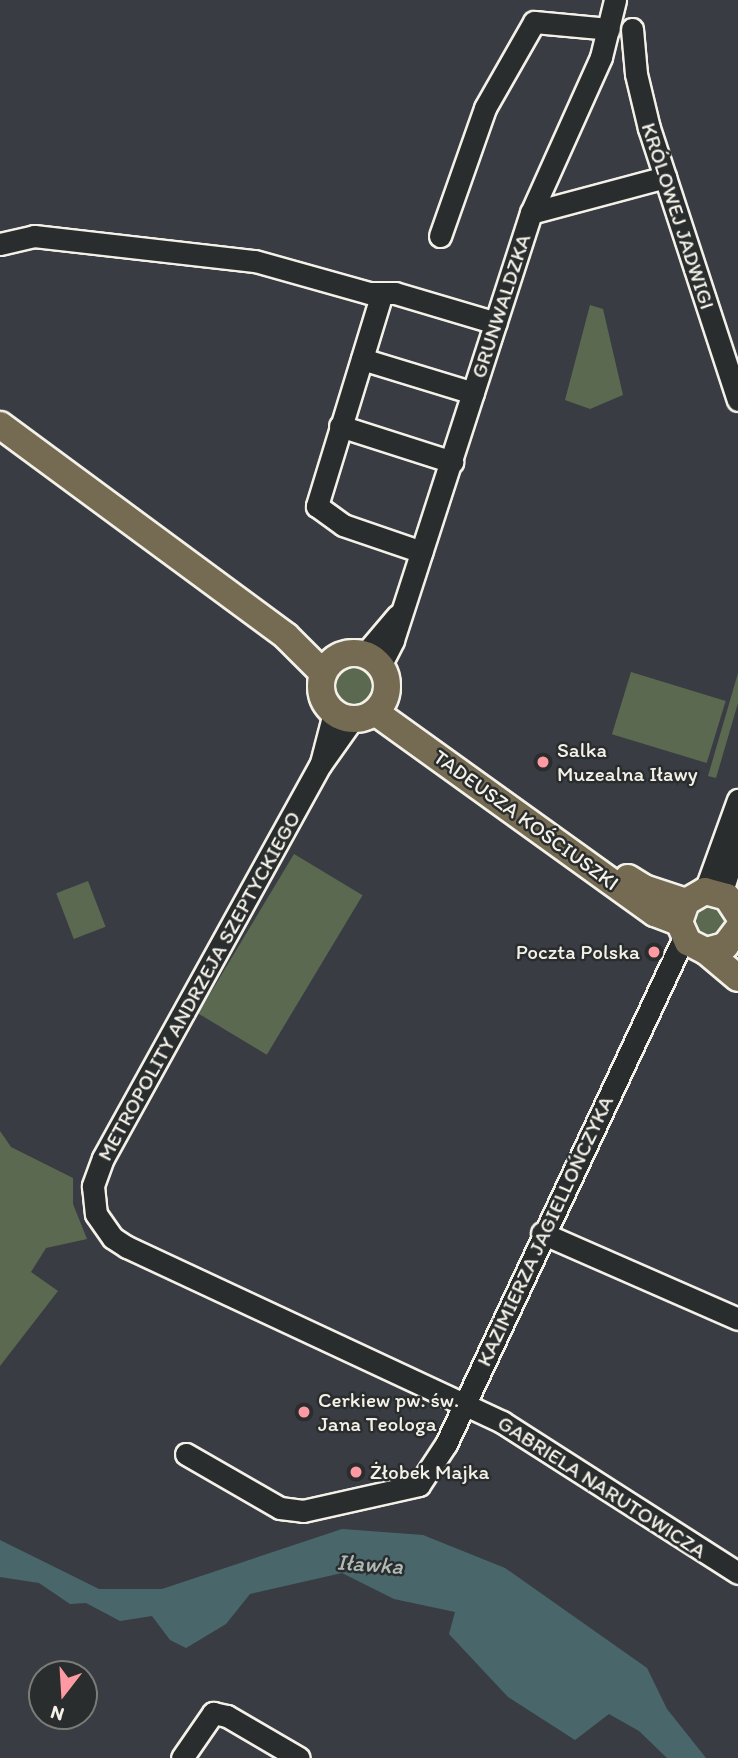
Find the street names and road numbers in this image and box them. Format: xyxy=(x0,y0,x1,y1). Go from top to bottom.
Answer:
street label: KRÓLOWEJ JADWIGI xyxy=(636,120,720,312)
street label: GRUNWALDZKA xyxy=(466,231,536,381)
street label: TADEUSZA KOŚCIUSZKI xyxy=(428,744,624,896)
street label: METROPOLITY ANDRZEJA SZEPTYCKIEGO xyxy=(93,808,305,1164)
street label: KAZIMIERZA JAGIELLOŃCZYKA xyxy=(472,1093,618,1369)
street label: GABRIELA NARUTOWICZA xyxy=(492,1409,712,1565)

